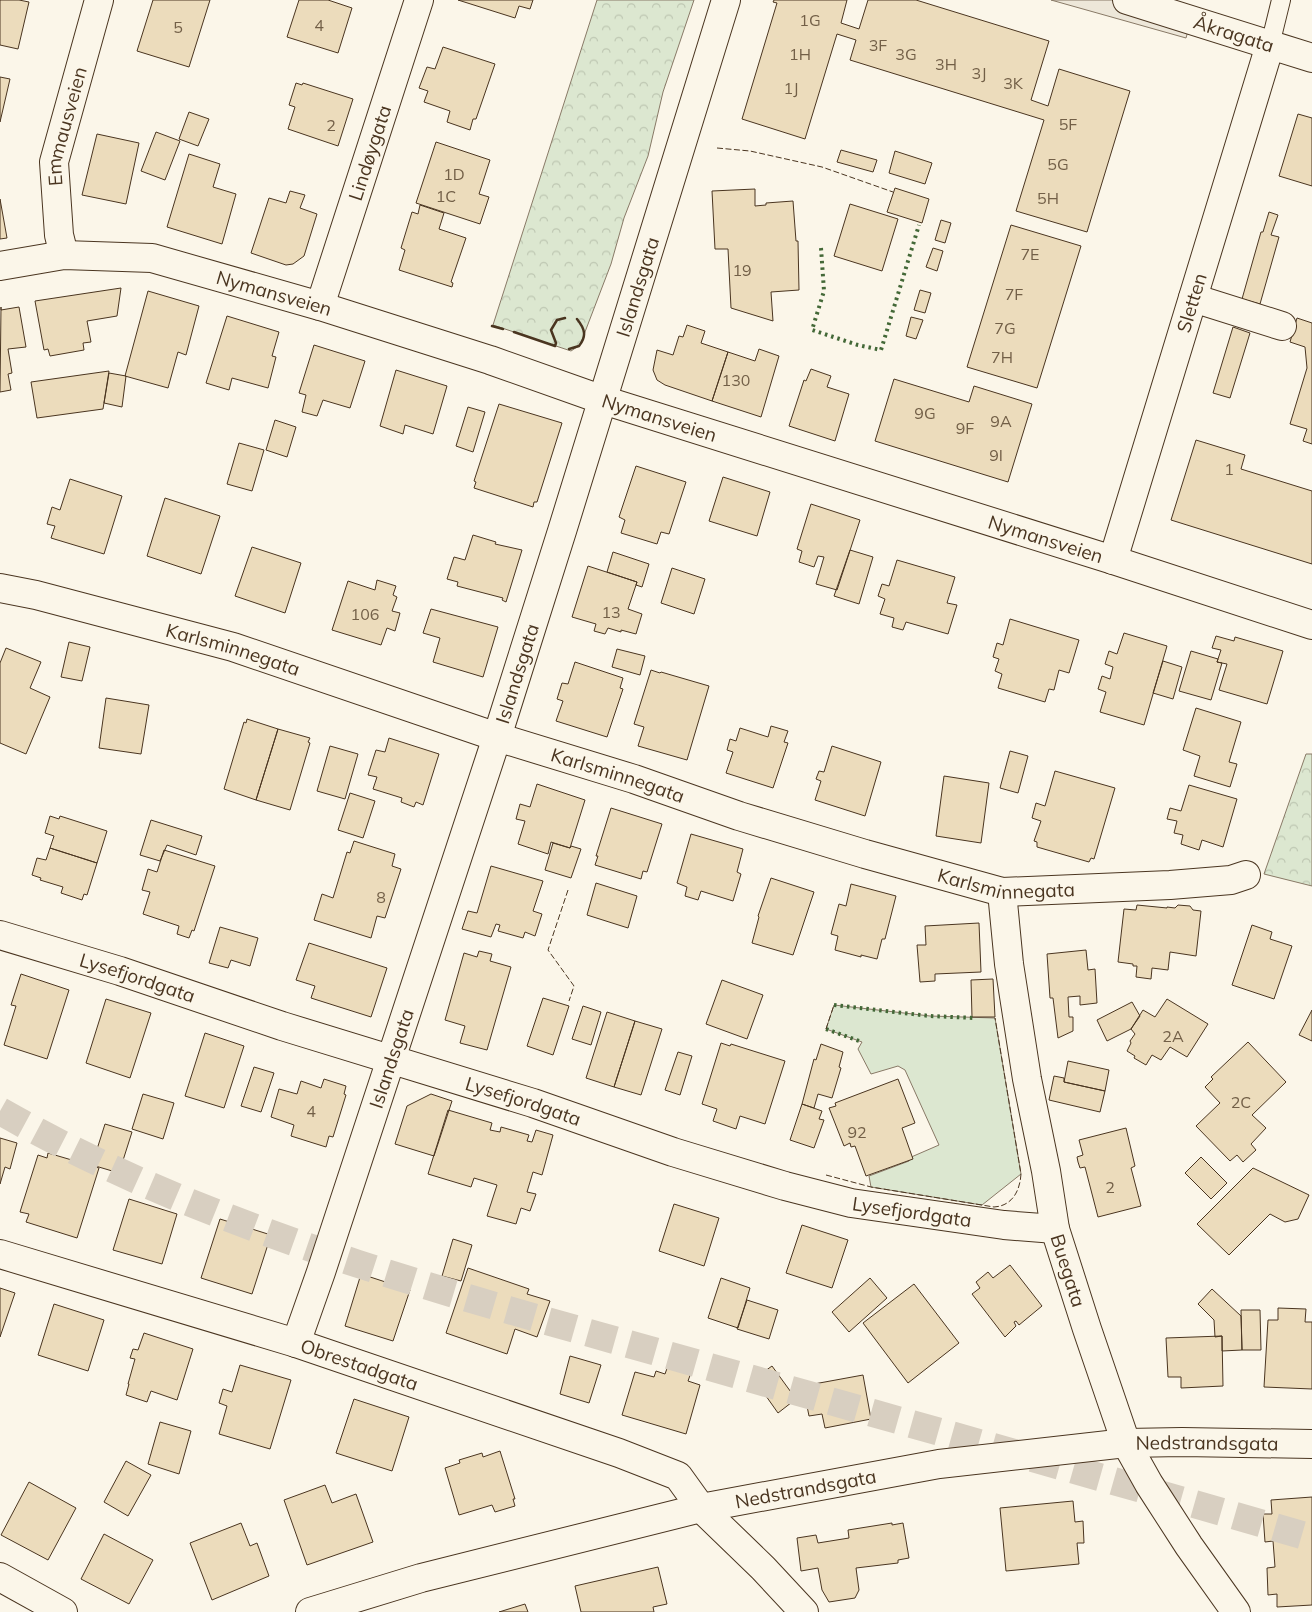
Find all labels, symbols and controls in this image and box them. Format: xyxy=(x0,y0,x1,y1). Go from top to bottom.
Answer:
house number: 1G xyxy=(799,10,821,30)
street label: Åkragata xyxy=(1191,10,1277,57)
house number: 4 xyxy=(314,15,324,35)
house number: 5 xyxy=(173,17,183,37)
house number: 3F xyxy=(869,35,887,55)
house number: 1H xyxy=(789,44,811,64)
house number: 3G xyxy=(895,44,917,64)
house number: 3H xyxy=(935,54,957,74)
house number: 3J xyxy=(972,63,986,83)
street label: Emmausveien xyxy=(42,64,92,187)
house number: 3K xyxy=(1003,73,1024,93)
house number: 1J xyxy=(784,78,798,98)
street label: Lindøygata xyxy=(343,102,396,204)
house number: 5F xyxy=(1059,114,1077,134)
house number: 2 xyxy=(326,115,336,135)
house number: 5G xyxy=(1047,154,1069,174)
house number: 1D xyxy=(443,164,465,184)
house number: 1C xyxy=(436,186,456,206)
house number: 5H xyxy=(1037,188,1059,208)
street label: Islandsgata xyxy=(611,234,664,340)
house number: 7E xyxy=(1020,244,1040,264)
house number: 19 xyxy=(732,260,752,280)
street label: Nymansveien xyxy=(214,265,335,321)
street label: Sletten xyxy=(1171,270,1212,335)
house number: 7F xyxy=(1005,284,1023,304)
house number: 7G xyxy=(994,318,1016,338)
house number: 7H xyxy=(991,347,1013,367)
house number: 130 xyxy=(722,370,750,390)
street label: Nymansveien xyxy=(599,388,720,447)
house number: 9G xyxy=(914,403,936,423)
house number: 9A xyxy=(990,411,1012,431)
house number: 9F xyxy=(956,418,974,438)
house number: 9I xyxy=(989,445,1003,465)
house number: 1 xyxy=(1224,459,1234,479)
street label: Nymansveien xyxy=(985,510,1106,568)
house number: 13 xyxy=(601,602,621,622)
house number: 106 xyxy=(351,604,379,624)
street label: Karlsminnegata xyxy=(163,618,303,681)
street label: Islandsgata xyxy=(490,621,544,726)
street label: Karlsminnegata xyxy=(548,742,688,808)
street label: Karlsminnegata xyxy=(935,863,1075,904)
house number: 8 xyxy=(376,887,386,907)
street label: Lysefjordgata xyxy=(77,948,198,1008)
street label: Islandsgata xyxy=(364,1006,419,1111)
house number: 2A xyxy=(1162,1026,1184,1046)
street label: Lysefjordgata xyxy=(463,1071,584,1131)
house number: 2C xyxy=(1231,1092,1251,1112)
house number: 4 xyxy=(306,1101,316,1121)
house number: 92 xyxy=(847,1122,867,1142)
house number: 2 xyxy=(1105,1177,1115,1197)
street label: Lysefjordgata xyxy=(851,1191,973,1232)
street label: Buegata xyxy=(1045,1231,1091,1310)
street label: Obrestadgata xyxy=(297,1333,421,1396)
street label: Nedstrandsgata xyxy=(1135,1430,1279,1455)
street label: Nedstrandsgata xyxy=(733,1464,878,1513)

